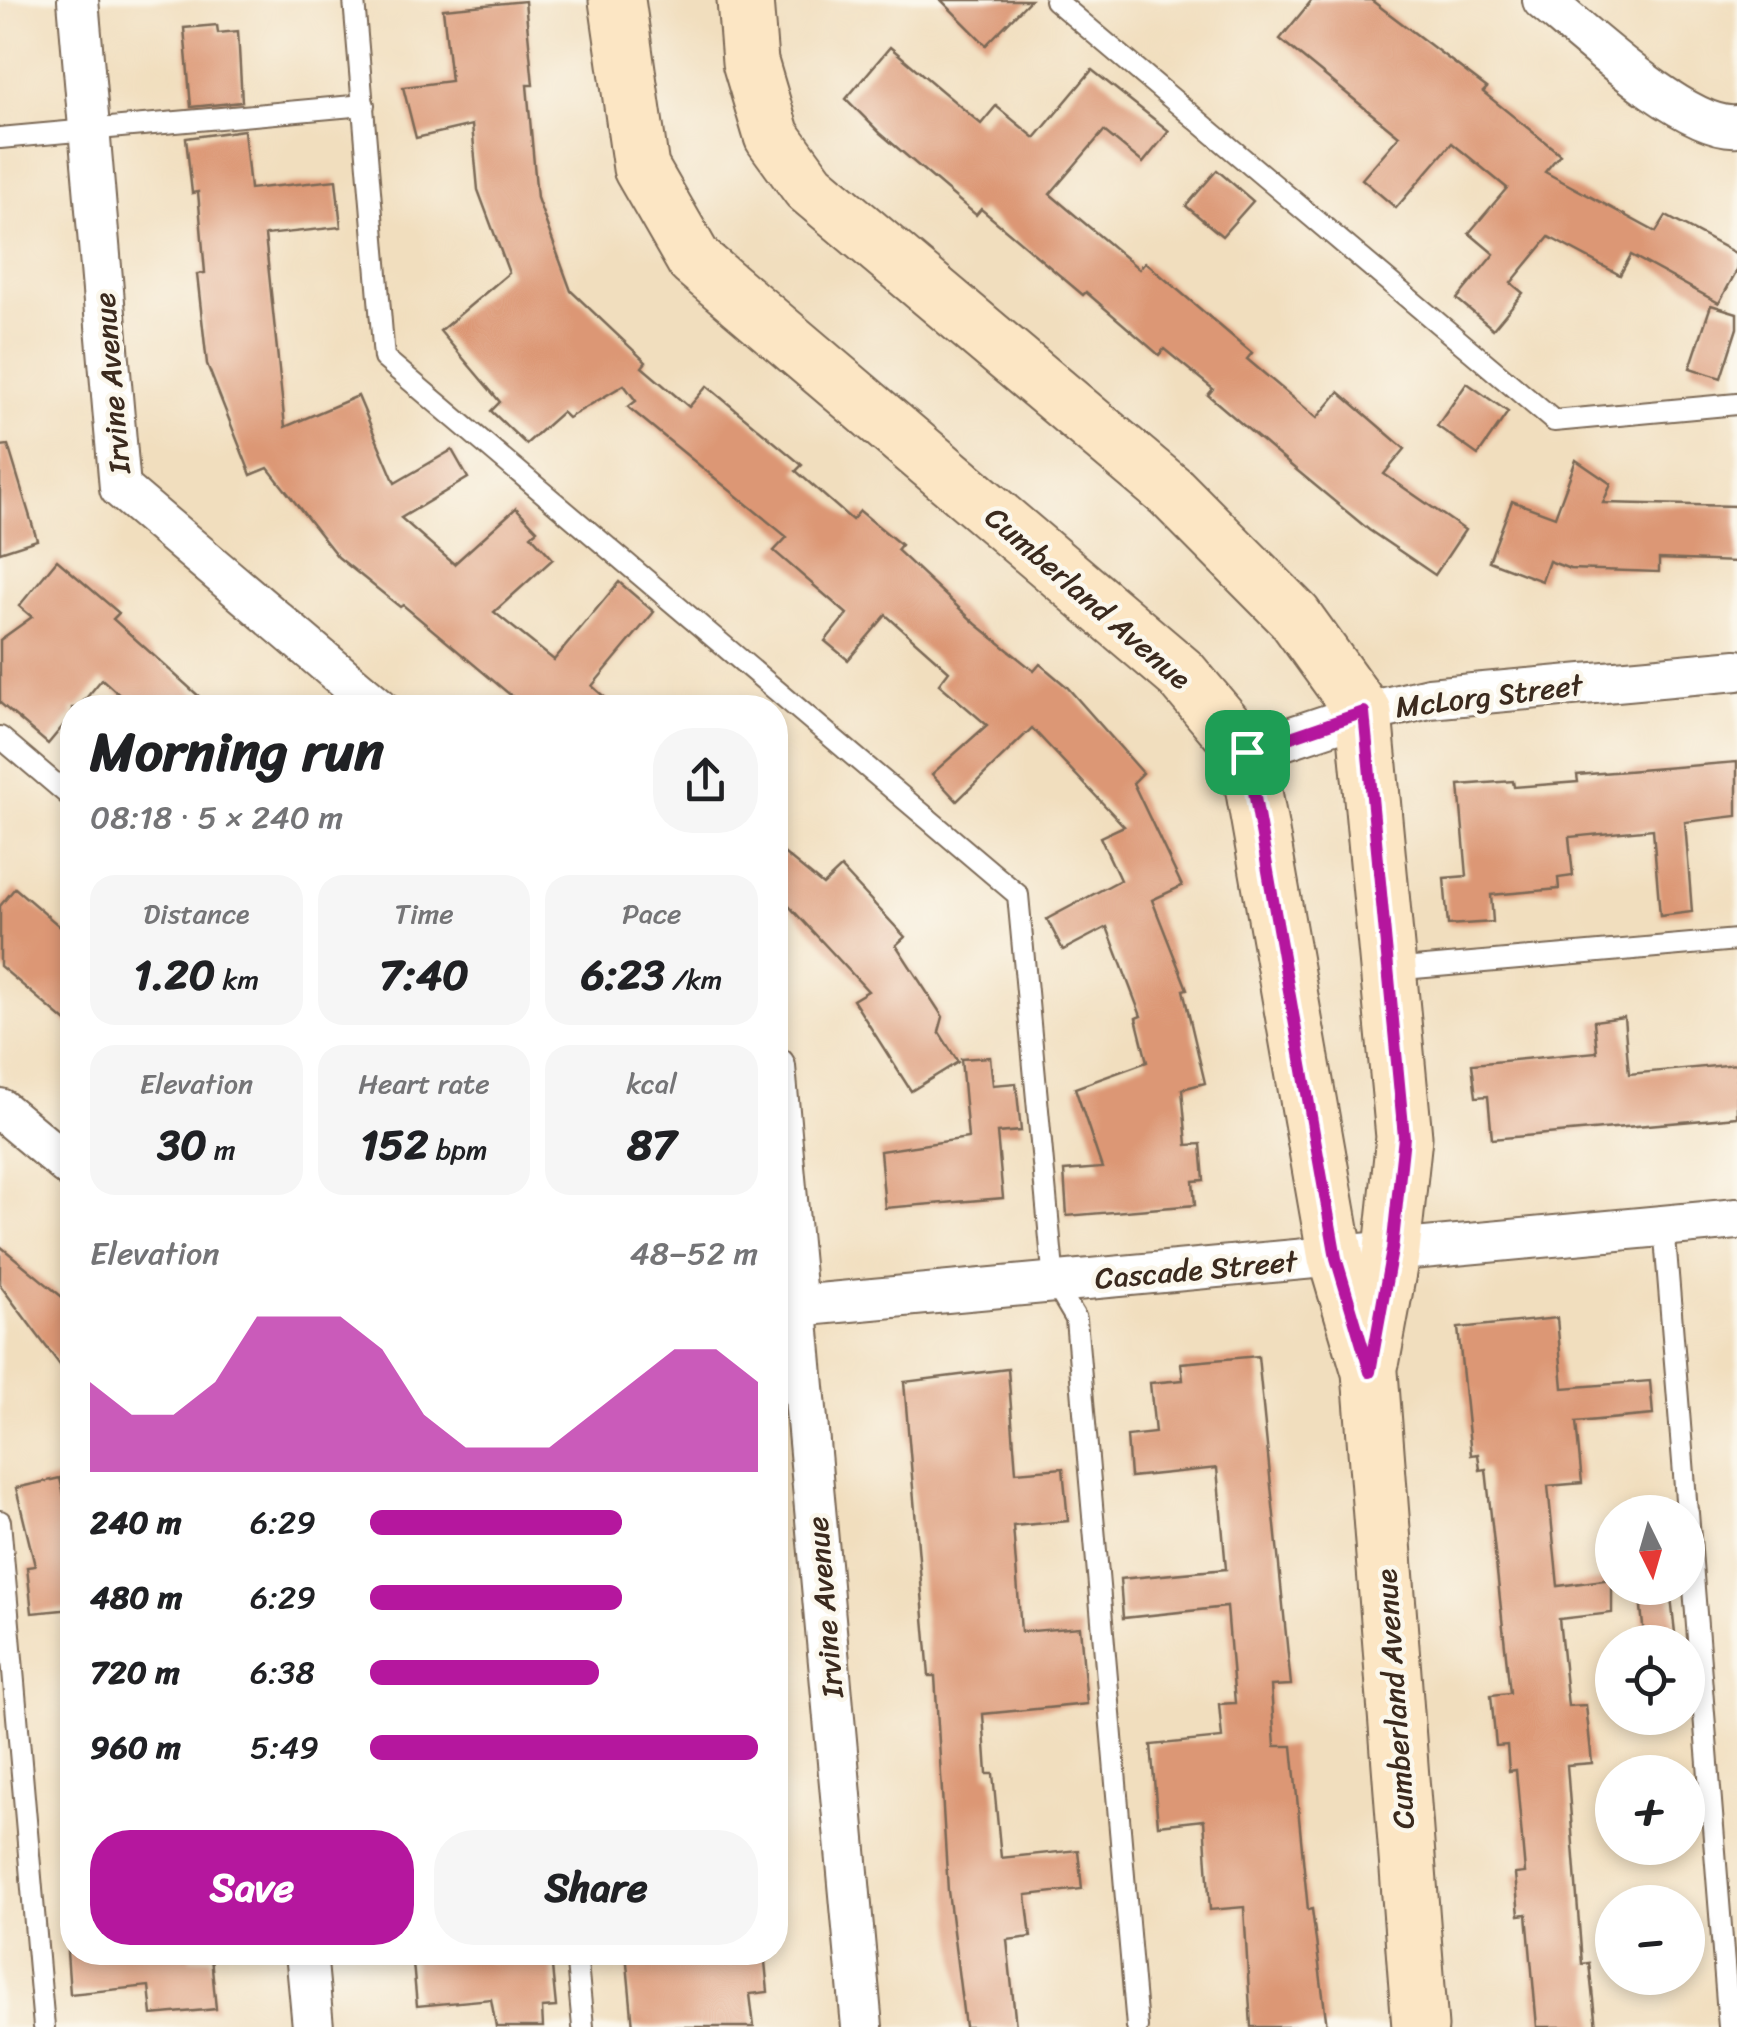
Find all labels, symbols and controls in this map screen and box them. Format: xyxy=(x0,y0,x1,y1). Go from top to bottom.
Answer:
street label: Irvine Avenue xyxy=(77,290,147,477)
street label: Cumberland Avenue xyxy=(972,492,1204,704)
street label: McLorg Street xyxy=(1392,658,1588,734)
text: Morning run xyxy=(90,703,384,800)
pin xyxy=(1205,710,1290,795)
icon: arrive xyxy=(1220,725,1275,780)
button: share xyxy=(653,728,758,833)
text: 08:18 · 5 × 240 m xyxy=(90,789,343,846)
text: Distance xyxy=(143,889,249,938)
text: Time xyxy=(394,889,454,938)
text: Pace xyxy=(622,889,681,938)
text: 1.20 xyxy=(134,938,215,1012)
text: 7:40 xyxy=(379,938,469,1012)
text: 6:23 xyxy=(581,938,665,1012)
text: km xyxy=(215,955,259,1004)
text: /km xyxy=(665,955,722,1004)
text: Elevation xyxy=(140,1059,253,1108)
text: Heart rate xyxy=(358,1059,490,1108)
text: kcal xyxy=(626,1059,677,1108)
text: 30 xyxy=(157,1108,207,1182)
text: 152 xyxy=(361,1108,428,1182)
text: 87 xyxy=(627,1108,676,1182)
text: m xyxy=(207,1125,236,1174)
text: bpm xyxy=(428,1125,487,1174)
text: Elevation xyxy=(90,1225,220,1282)
text: 48–52 m xyxy=(630,1225,758,1282)
street label: Cascade Street xyxy=(1093,1234,1301,1306)
text: 240 m xyxy=(90,1494,182,1551)
text: 6:29 xyxy=(250,1494,316,1551)
north arrow xyxy=(1595,1495,1705,1605)
map controls xyxy=(1595,1495,1705,1995)
street label: Irvine Avenue xyxy=(790,1514,860,1701)
street label: Cumberland Avenue xyxy=(1359,1567,1431,1831)
text: 480 m xyxy=(90,1569,182,1626)
text: 6:29 xyxy=(250,1569,316,1626)
button: locate xyxy=(1595,1625,1705,1735)
text: 720 m xyxy=(90,1644,180,1701)
text: 6:38 xyxy=(250,1644,315,1701)
text: 960 m xyxy=(90,1719,181,1776)
text: 5:49 xyxy=(250,1719,319,1776)
button: + xyxy=(1595,1755,1705,1865)
button: Save xyxy=(90,1830,414,1945)
button: Share xyxy=(434,1830,758,1945)
button: − xyxy=(1595,1885,1705,1995)

